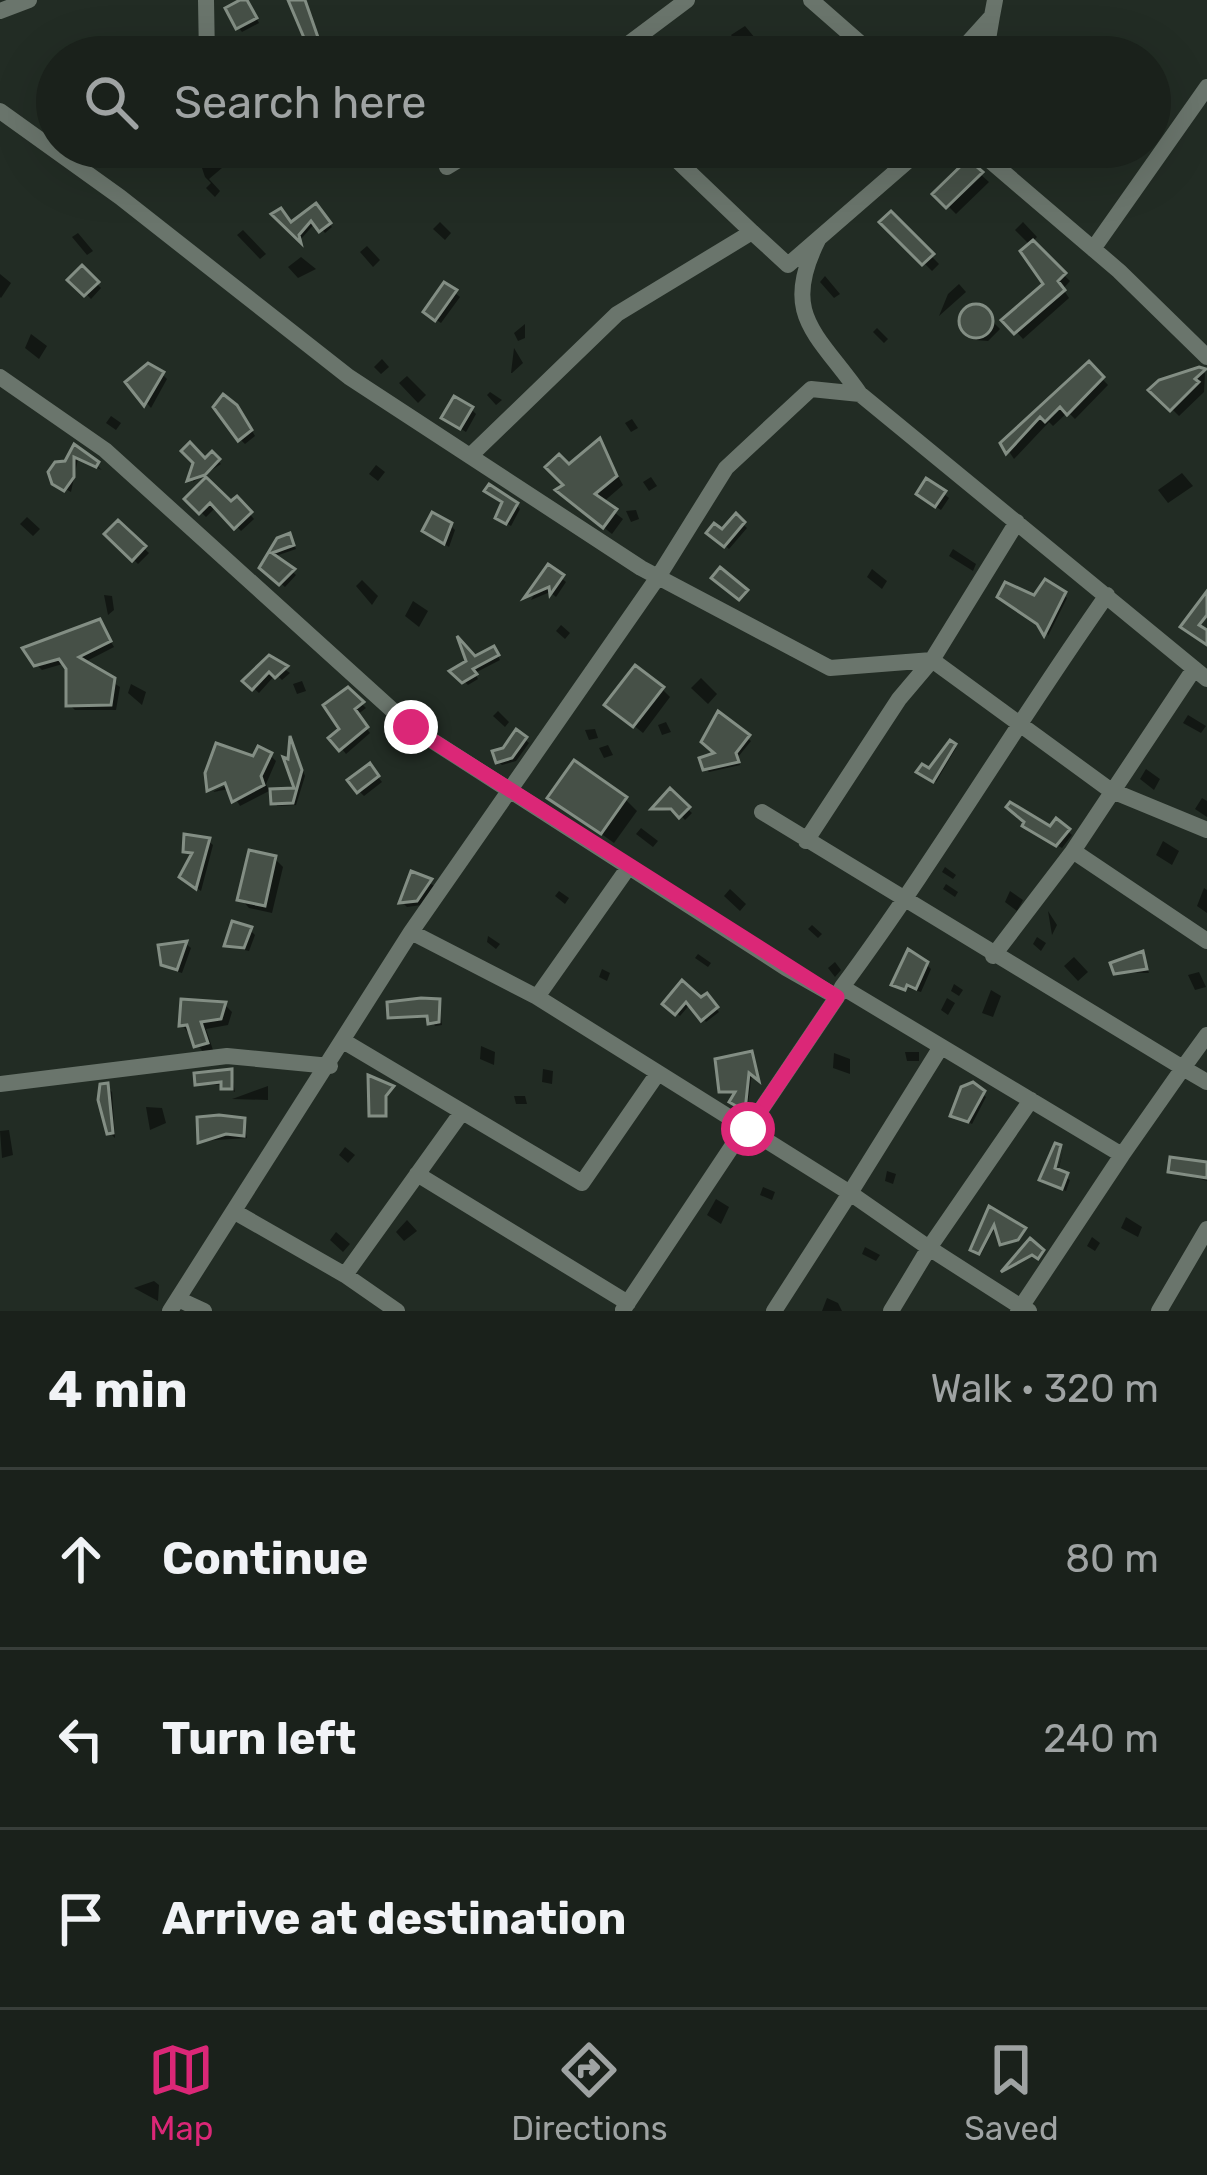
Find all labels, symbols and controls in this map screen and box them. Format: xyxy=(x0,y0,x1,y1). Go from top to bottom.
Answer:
search box xyxy=(36,36,1171,168)
icon: search xyxy=(78,69,144,135)
text: Search here xyxy=(174,76,426,129)
route end xyxy=(384,700,438,754)
route start xyxy=(721,1102,775,1156)
text: 4 min xyxy=(48,1359,188,1420)
text: Walk · 320 m xyxy=(931,1366,1159,1412)
icon: ahead xyxy=(48,1526,114,1592)
text: Continue xyxy=(162,1532,368,1585)
text: 80 m xyxy=(1065,1536,1159,1582)
icon: left xyxy=(48,1706,114,1772)
text: Turn left xyxy=(162,1712,356,1765)
text: 240 m xyxy=(1043,1716,1159,1762)
icon: arrive xyxy=(48,1886,114,1952)
text: Arrive at destination xyxy=(162,1892,627,1945)
tab: Map xyxy=(148,2037,214,2148)
tab: Directions xyxy=(511,2037,668,2148)
tab: Saved xyxy=(964,2037,1059,2148)

